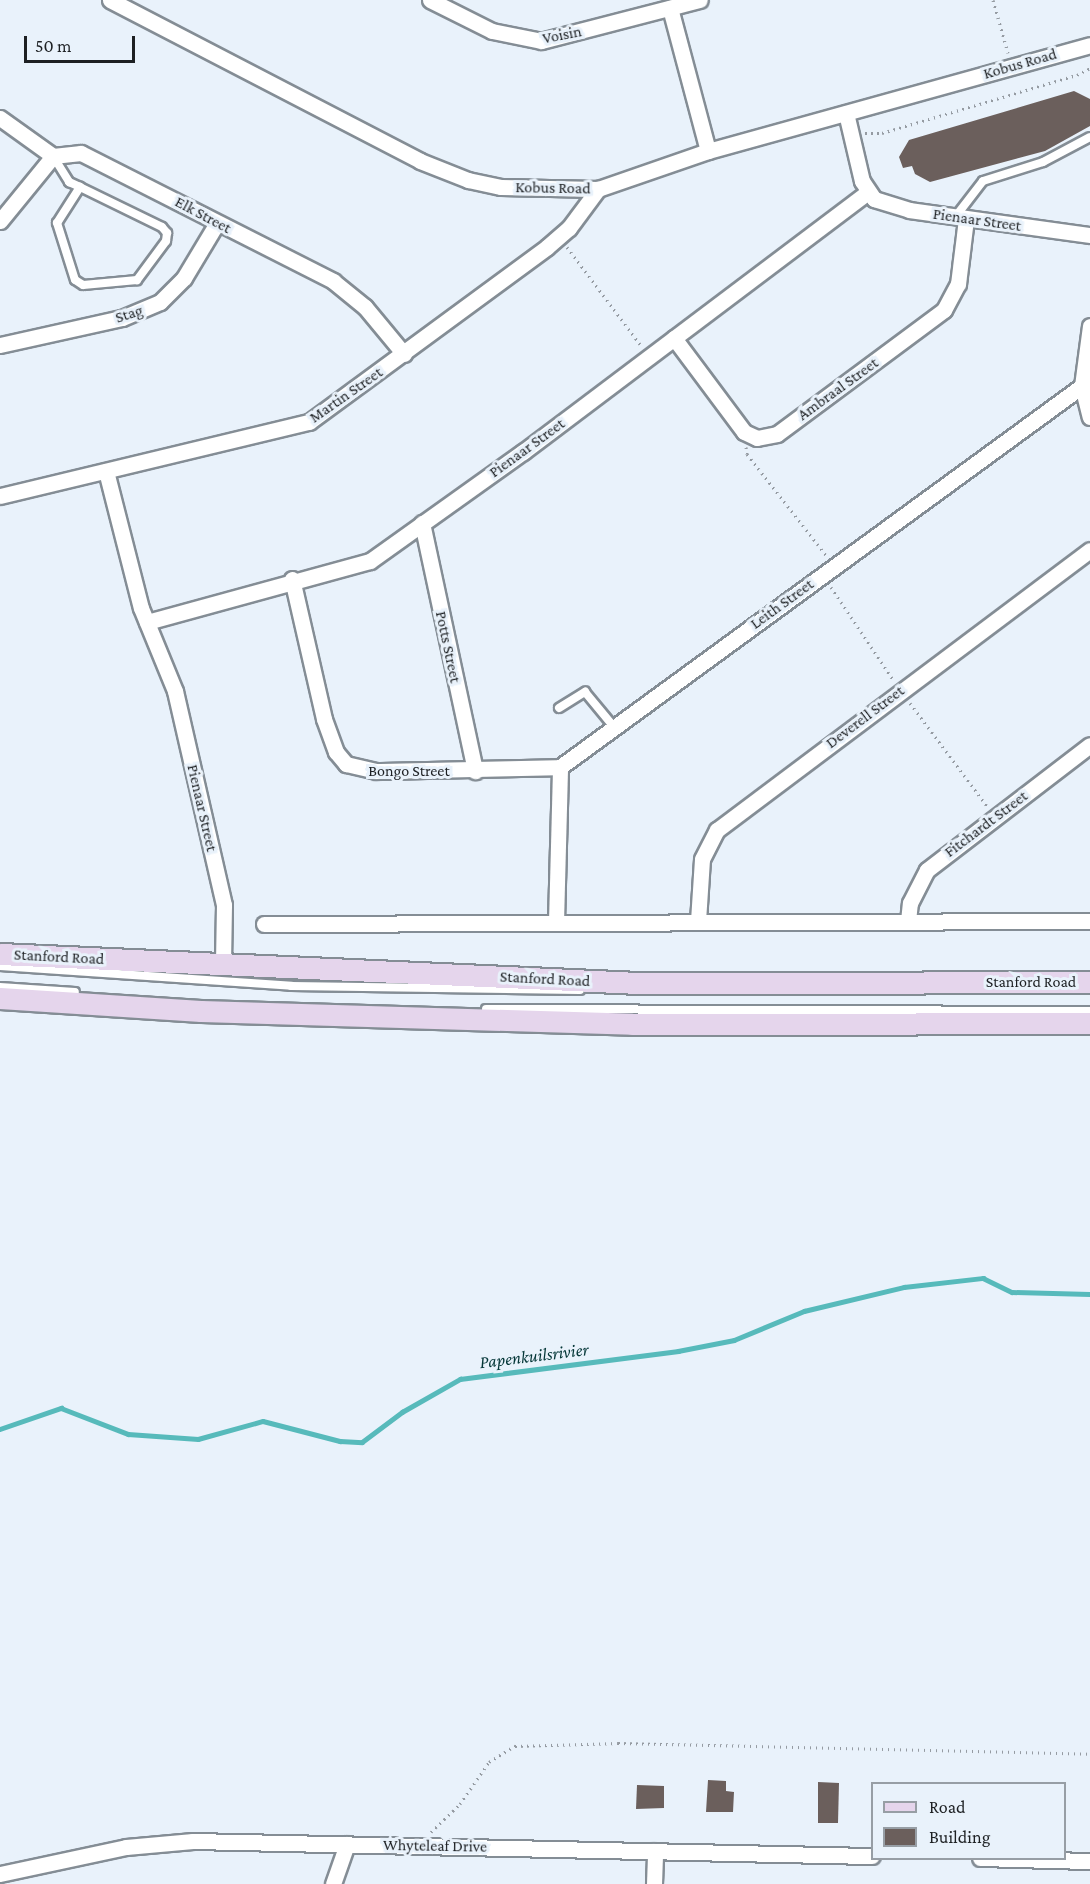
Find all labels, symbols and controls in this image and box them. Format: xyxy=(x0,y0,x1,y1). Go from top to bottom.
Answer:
street label: Voisin xyxy=(541,22,583,48)
scale bar xyxy=(27,24,138,62)
text: 50 m xyxy=(35,36,72,56)
street label: Kobus Road xyxy=(981,44,1059,84)
street label: Kobus Road xyxy=(515,178,591,198)
street label: Elk Street xyxy=(172,192,234,238)
street label: Pienaar Street xyxy=(932,204,1022,236)
street label: Stag xyxy=(113,301,145,327)
street label: Ambraal Street xyxy=(794,353,882,425)
street label: Martin Street xyxy=(306,363,386,427)
street label: Pienaar Street xyxy=(485,414,569,482)
street label: Leith Street xyxy=(747,575,817,633)
street label: Potts Street xyxy=(431,609,465,685)
street label: Deverell Street xyxy=(822,681,908,753)
street label: Bongo Street xyxy=(368,761,450,781)
street label: Pienaar Street xyxy=(183,763,221,853)
street label: Fitchardt Street xyxy=(941,786,1031,862)
street label: Stanford Road xyxy=(13,945,105,969)
street label: Stanford Road xyxy=(499,967,591,991)
street label: Stanford Road xyxy=(986,972,1076,992)
water label: Papenkuilsrivier xyxy=(478,1339,590,1373)
legend xyxy=(871,1782,1066,1860)
text: Road xyxy=(929,1797,966,1817)
text: Building xyxy=(929,1827,990,1847)
street label: Whyteleaf Drive xyxy=(383,1835,487,1857)

